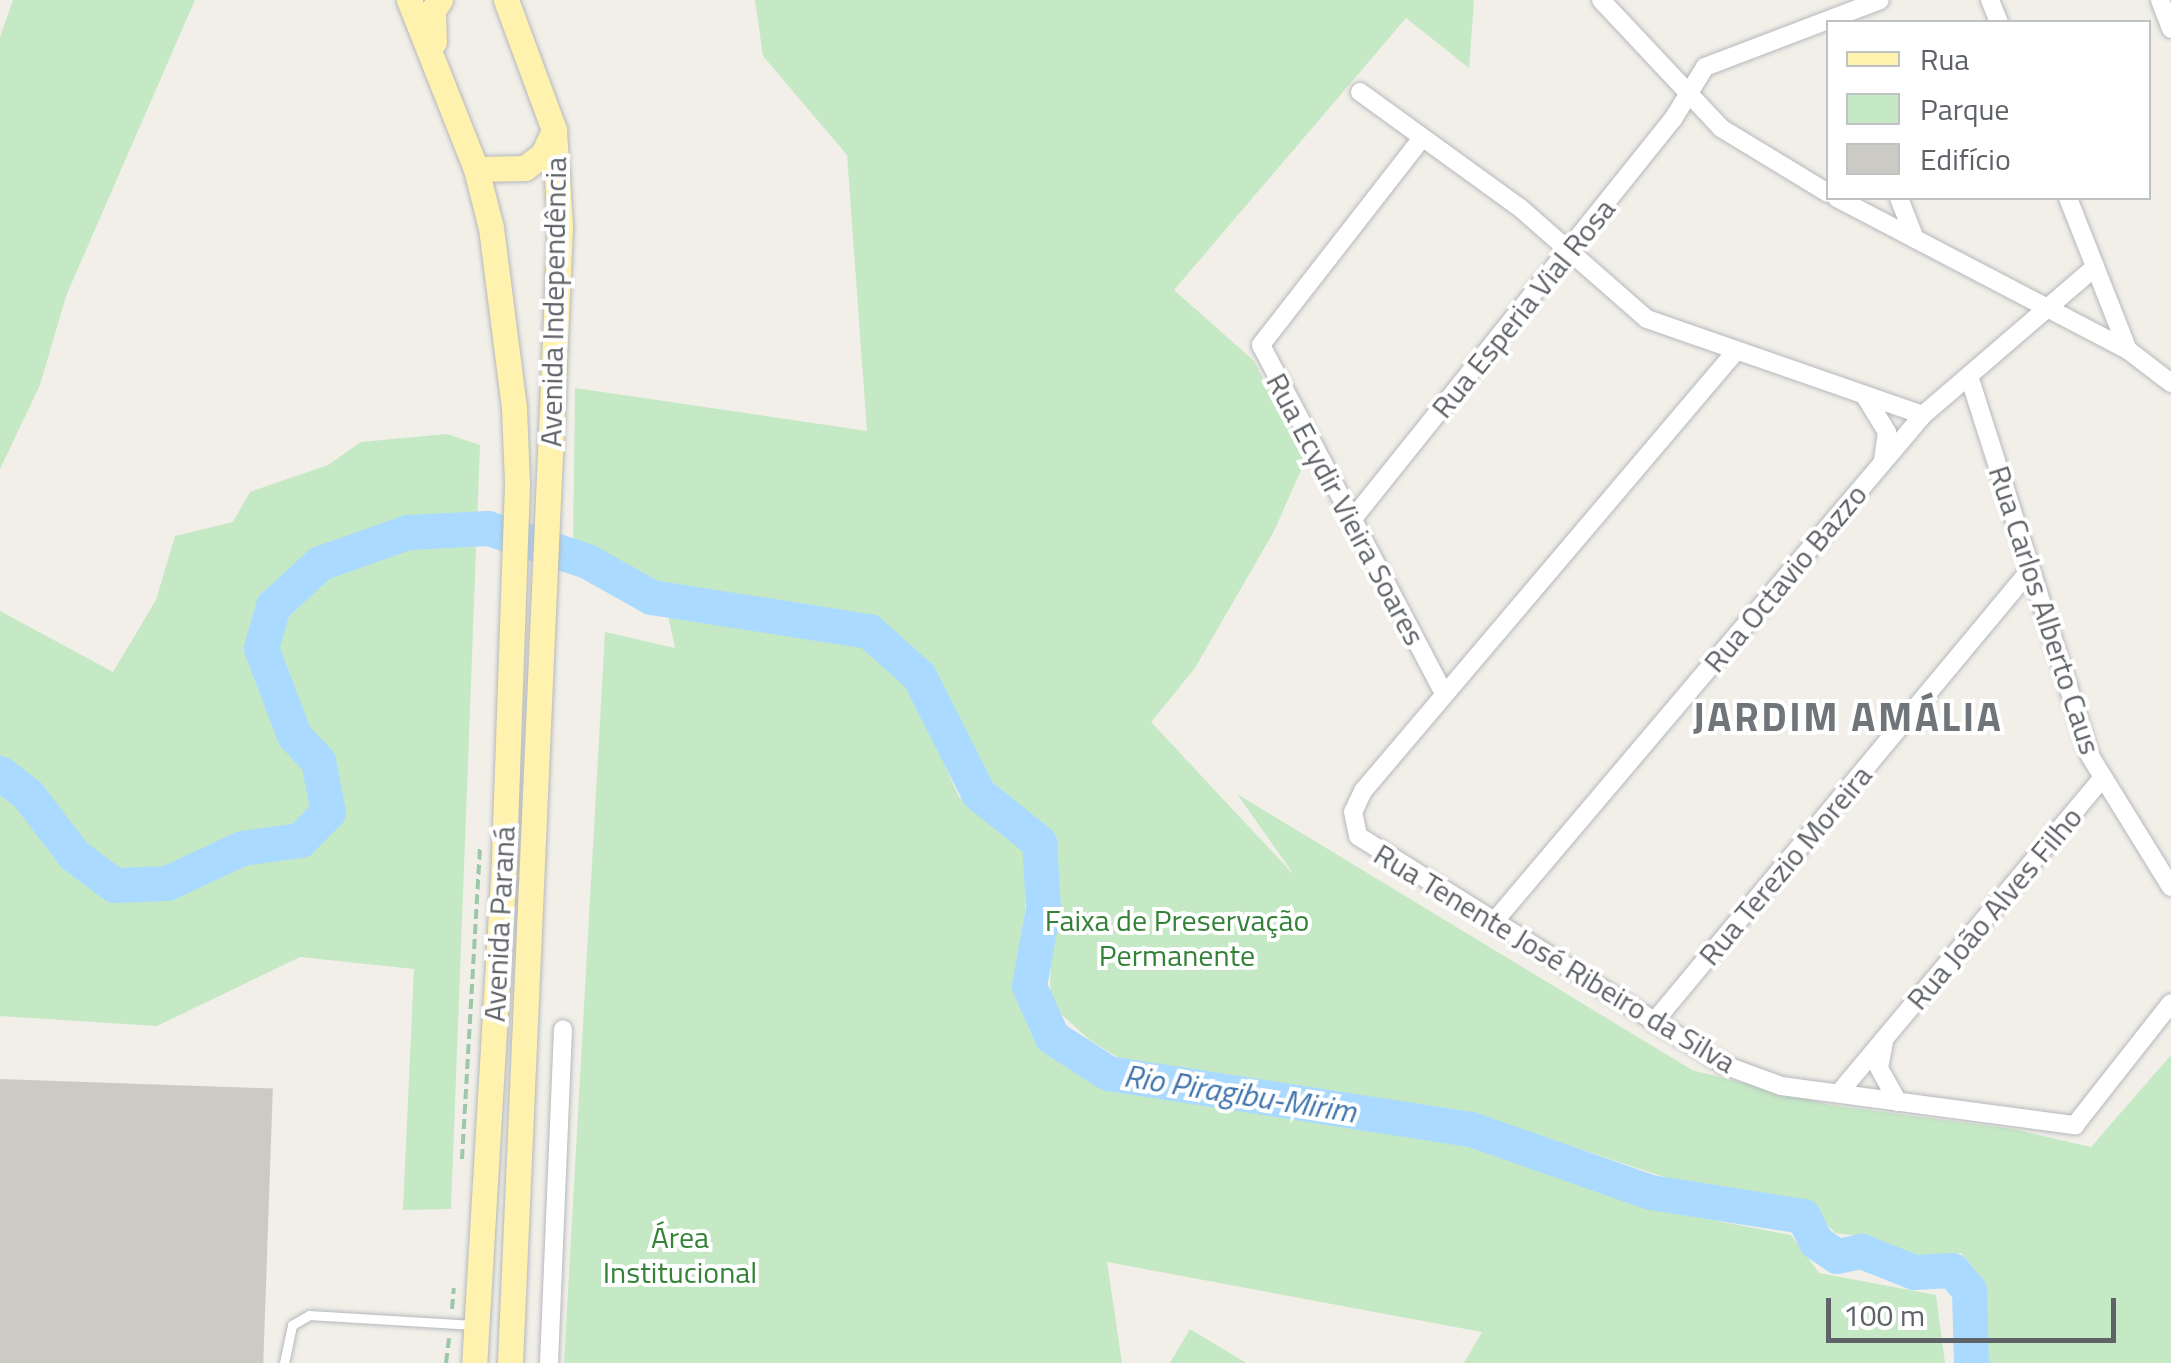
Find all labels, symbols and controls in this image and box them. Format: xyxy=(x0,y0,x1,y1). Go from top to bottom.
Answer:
legend xyxy=(1826,20,2151,200)
text: Rua xyxy=(1920,36,1969,82)
text: Parque xyxy=(1920,86,2010,132)
text: Edifício xyxy=(1920,136,2011,182)
street label: Avenida Independência xyxy=(532,157,574,447)
street label: Rua Esperia Vial Rosa xyxy=(1424,191,1622,425)
street label: Rua Ecydir Vieira Soares xyxy=(1259,367,1433,651)
street label: Rua Carlos Alberto Caus xyxy=(1981,461,2109,759)
street label: Rua Octavio Bazzo xyxy=(1696,477,1874,679)
district label: JARDIM AMÁLIA xyxy=(1693,693,2003,741)
street label: Rua Terezio Moreira xyxy=(1691,758,1879,972)
street label: Rua João Alves Filho xyxy=(1899,799,2089,1017)
street label: Avenida Paraná xyxy=(476,825,522,1023)
street label: Rua Tenente José Ribeiro da Silva xyxy=(1368,836,1742,1080)
park label: Faixa de Preservação Permanente xyxy=(1045,902,1309,972)
water label: Rio Piragibu-Mirim xyxy=(1121,1056,1359,1130)
park label: Área Institucional xyxy=(603,1219,757,1290)
scale bar xyxy=(1831,1278,2121,1340)
text: 100 m xyxy=(1843,1292,1925,1338)

